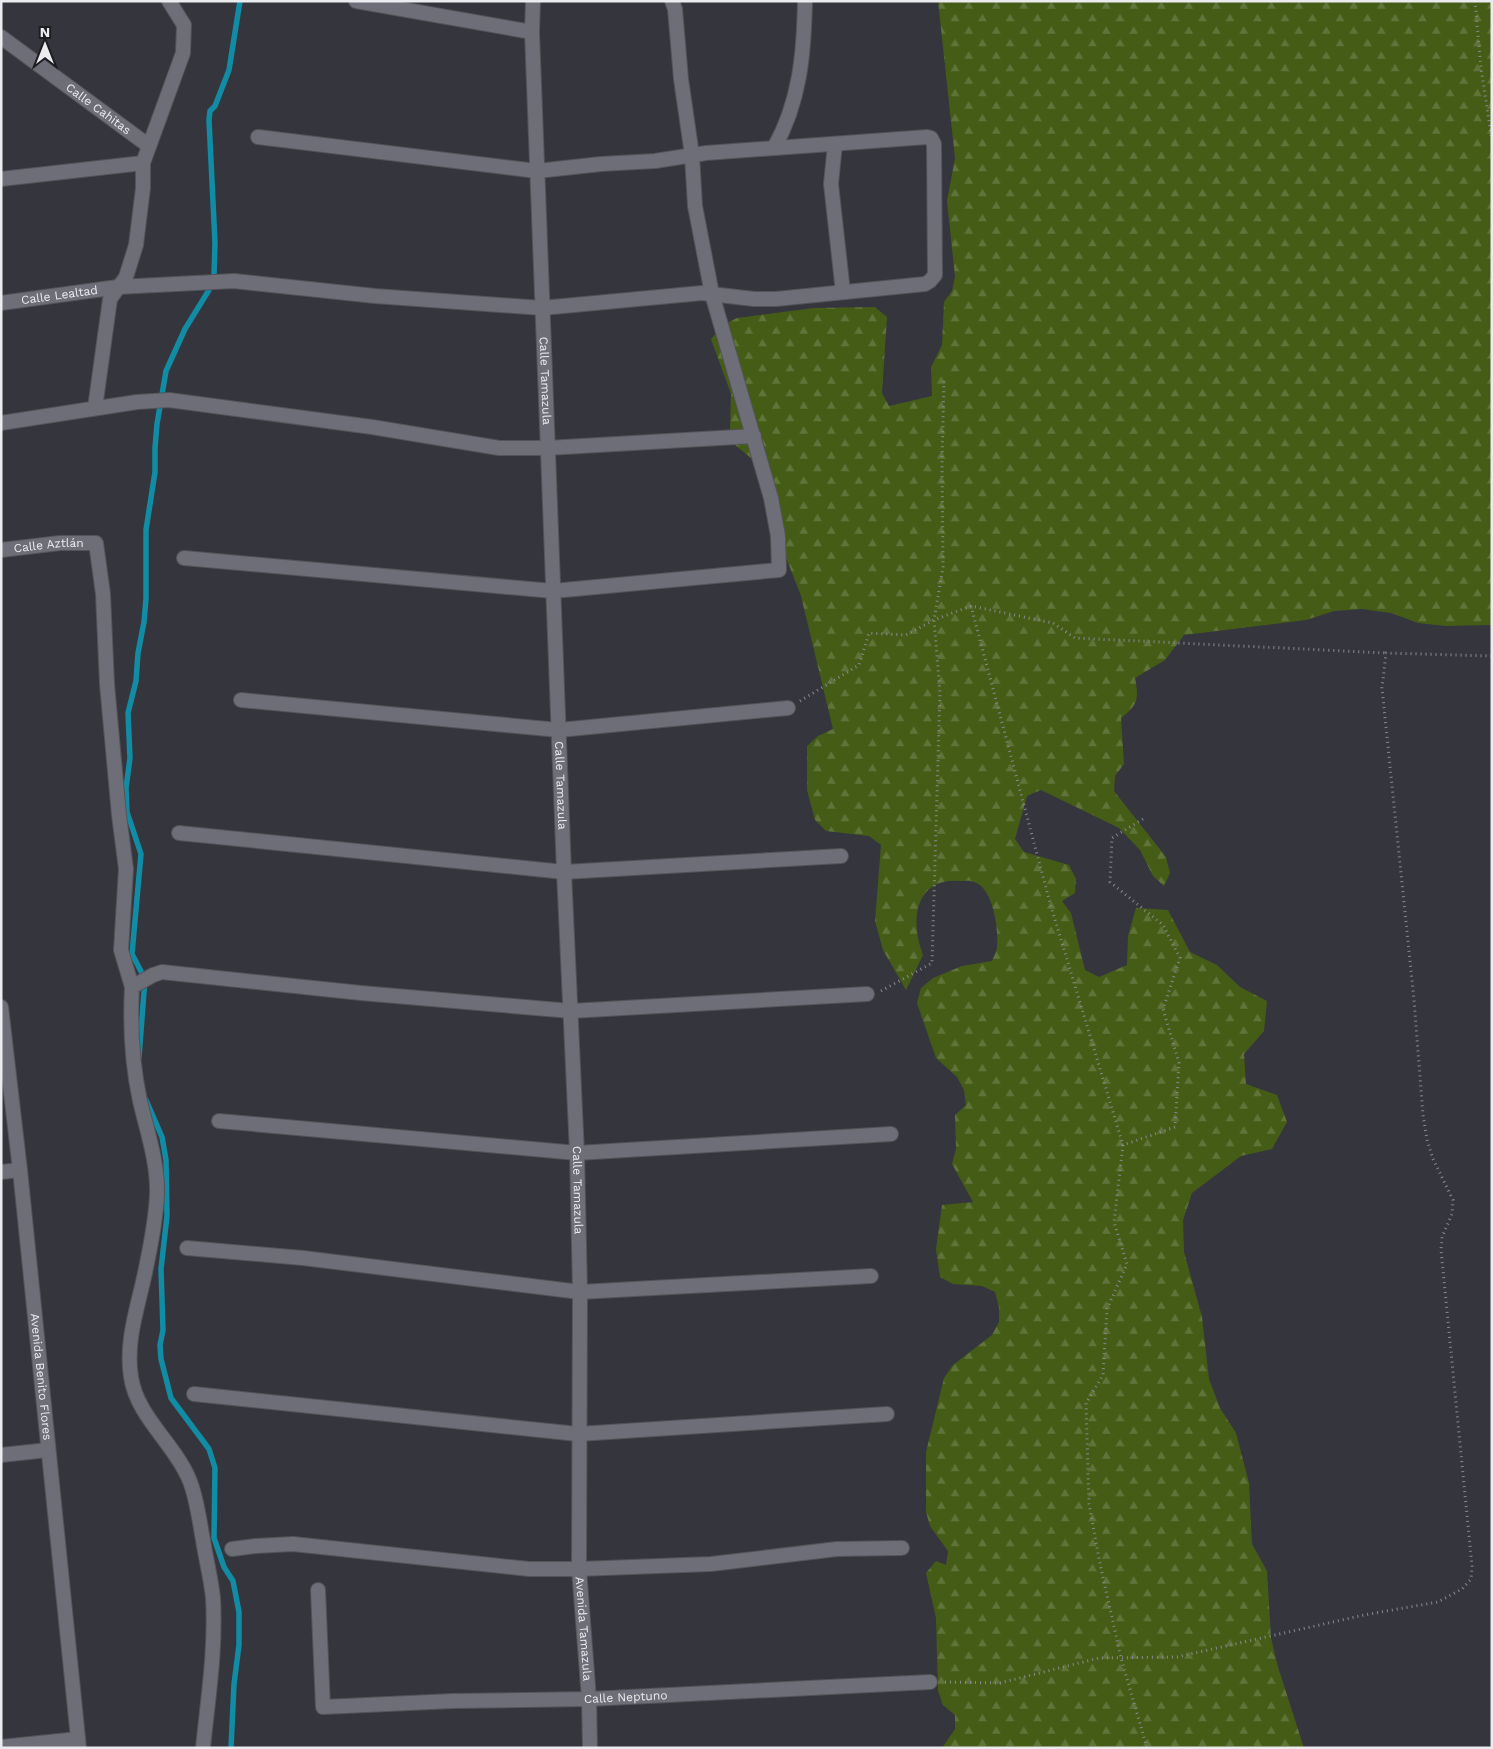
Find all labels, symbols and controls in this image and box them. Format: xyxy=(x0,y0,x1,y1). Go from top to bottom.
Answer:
north arrow xyxy=(20,20,70,70)
text: N xyxy=(40,24,50,40)
street label: Calle Cahitas xyxy=(63,80,134,137)
street label: Calle Lealtad xyxy=(20,283,99,307)
street label: Calle Tamazula xyxy=(537,336,554,425)
street label: Calle Aztlán xyxy=(13,536,84,555)
street label: Calle Tamazula xyxy=(552,741,569,830)
street label: Calle Tamazula xyxy=(570,1146,586,1235)
street label: Avenida Benito Flores xyxy=(28,1313,55,1441)
street label: Avenida Tamazula xyxy=(573,1576,595,1682)
street label: Calle Neptuno xyxy=(584,1688,668,1706)

